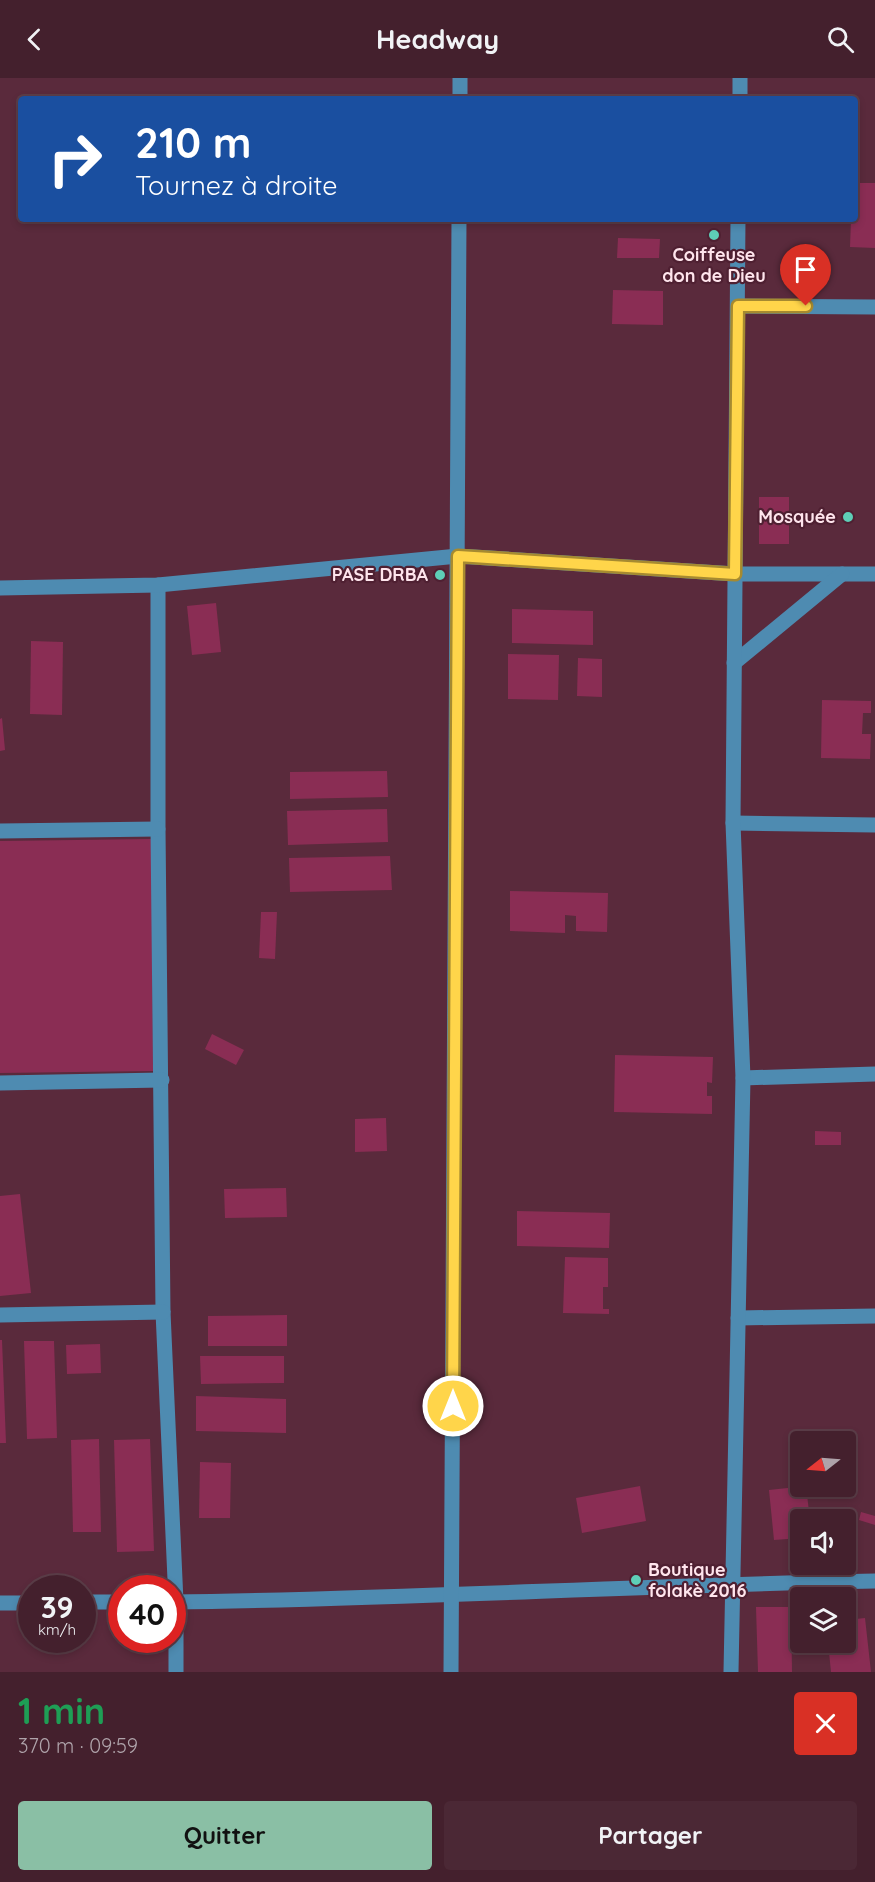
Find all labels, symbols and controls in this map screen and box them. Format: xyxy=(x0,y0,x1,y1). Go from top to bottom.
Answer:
text: Headway xyxy=(376,22,499,56)
icon: back xyxy=(18,23,51,56)
icon: search xyxy=(824,23,857,56)
text: 210 m xyxy=(135,116,252,169)
icon: right xyxy=(36,120,114,198)
text: Tournez à droite xyxy=(135,168,338,202)
marker: Coiffeuse don de Dieu xyxy=(707,228,721,242)
place label: Coiffeuse don de Dieu xyxy=(662,243,766,287)
pin xyxy=(780,244,831,306)
icon: arrive xyxy=(789,253,822,286)
place label: Mosquée xyxy=(758,505,836,528)
marker: Mosquée xyxy=(841,510,855,524)
place label: PASE DRBA xyxy=(332,563,428,586)
marker: PASE DRBA xyxy=(433,568,447,582)
position arrow xyxy=(421,1374,485,1438)
north arrow xyxy=(790,1431,856,1497)
map controls xyxy=(790,1431,856,1653)
button: sound xyxy=(790,1509,856,1575)
place label: Boutique folakè 2016 xyxy=(648,1558,747,1602)
marker: Boutique folakè 2016 xyxy=(629,1573,643,1587)
speed limit sign: 40 xyxy=(108,1575,186,1653)
button: layers xyxy=(790,1587,856,1653)
text: 39 xyxy=(40,1588,74,1626)
text: km/h xyxy=(38,1620,76,1639)
text: 1 min xyxy=(18,1688,105,1733)
button: close xyxy=(794,1692,857,1755)
text: 370 m · 09:59 xyxy=(18,1733,138,1758)
button: Quitter xyxy=(18,1801,432,1870)
button: Partager xyxy=(444,1801,857,1870)

